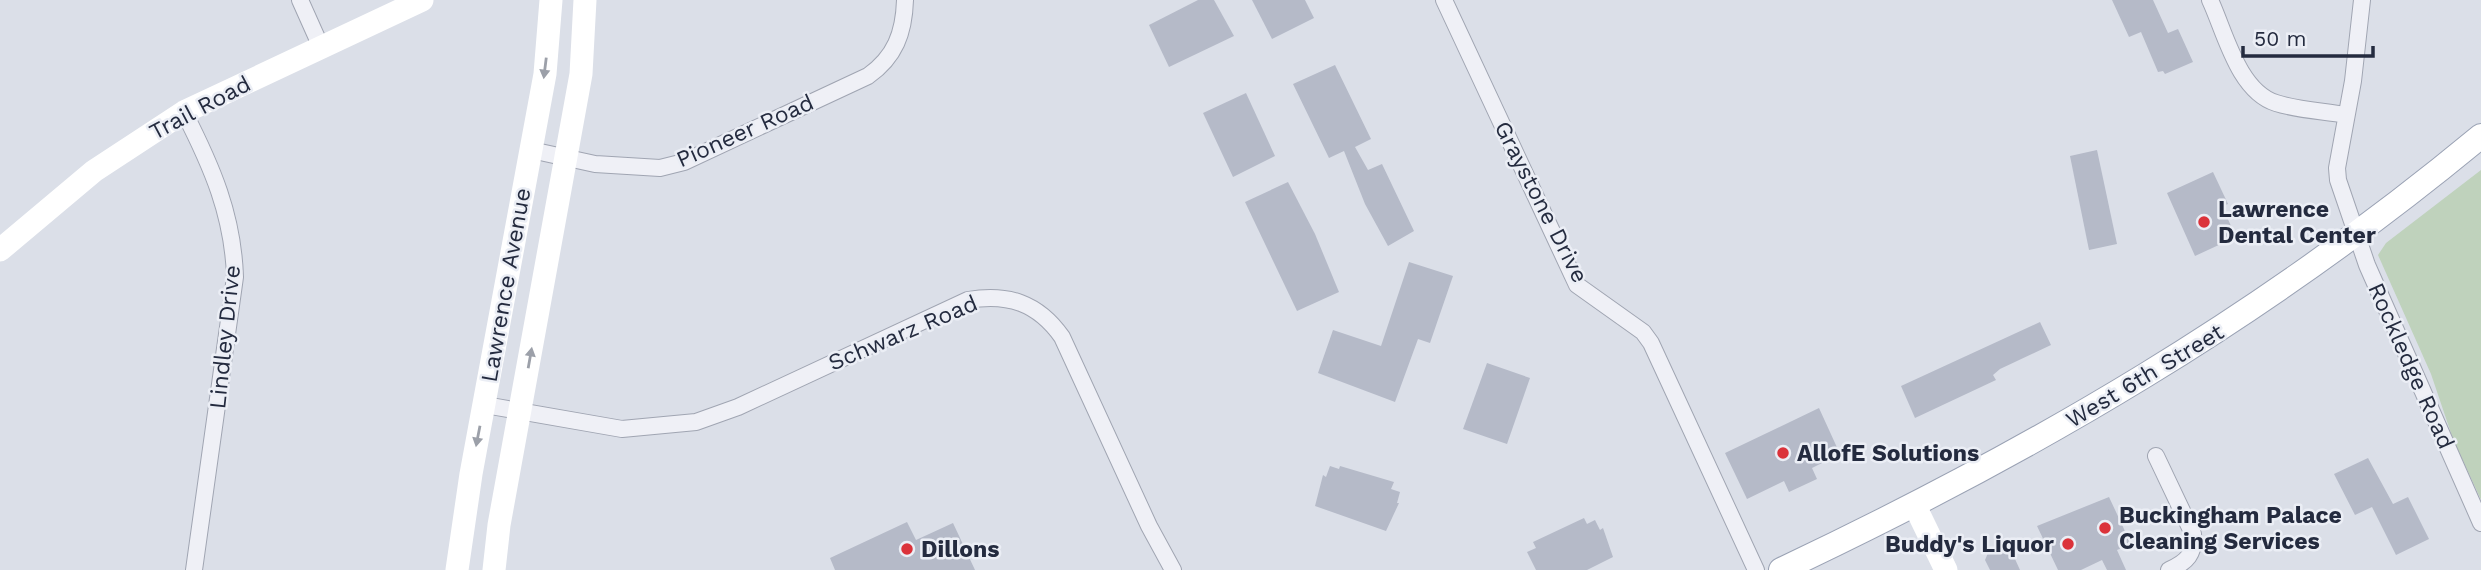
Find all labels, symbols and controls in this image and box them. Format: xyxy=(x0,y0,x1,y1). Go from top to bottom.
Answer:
scale bar xyxy=(2243,14,2372,58)
text: 50 m xyxy=(2254,26,2306,51)
one-way arrow xyxy=(540,57,551,79)
street label: Trail Road xyxy=(145,70,255,146)
street label: Pioneer Road xyxy=(672,89,818,173)
street label: Graystone Drive xyxy=(1489,117,1593,287)
street label: Lawrence Avenue xyxy=(476,186,536,384)
place label: Lawrence Dental Center xyxy=(2218,196,2376,249)
marker: Lawrence Dental Center xyxy=(2196,214,2212,230)
street label: Lindley Drive xyxy=(204,264,246,410)
street label: Rockledge Road xyxy=(2362,279,2460,453)
street label: Schwarz Road xyxy=(824,289,982,377)
street label: West 6th Street xyxy=(2061,318,2229,434)
one-way arrow xyxy=(525,347,536,369)
one-way arrow xyxy=(473,425,484,447)
place label: AllofE Solutions xyxy=(1797,440,1979,467)
marker: AllofE Solutions xyxy=(1775,445,1791,461)
place label: Buckingham Palace Cleaning Services xyxy=(2119,502,2342,555)
marker: Buckingham Palace Cleaning Services xyxy=(2097,520,2113,536)
place label: Buddy's Liquor xyxy=(1885,531,2054,558)
place label: Dillons xyxy=(921,536,1000,563)
marker: Buddy's Liquor xyxy=(2060,536,2076,552)
marker: Dillons xyxy=(899,541,915,557)

